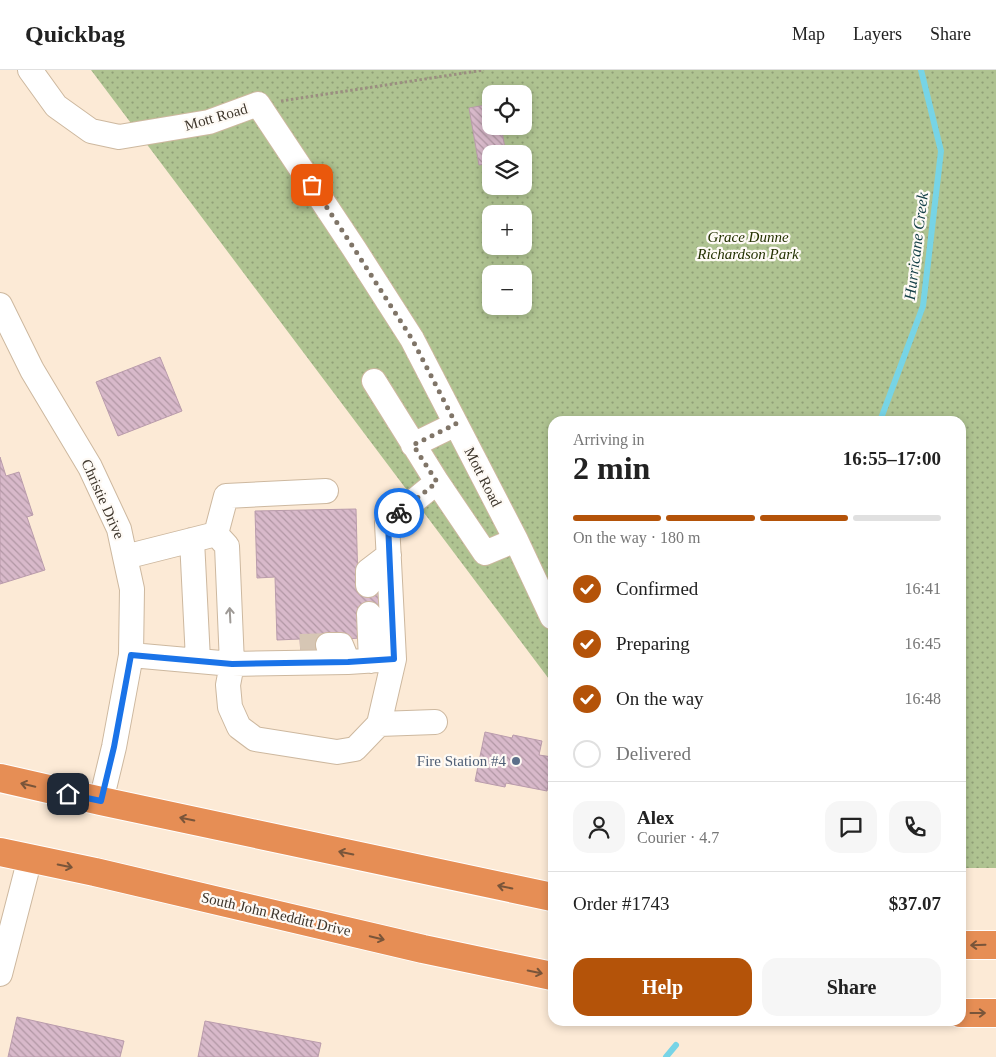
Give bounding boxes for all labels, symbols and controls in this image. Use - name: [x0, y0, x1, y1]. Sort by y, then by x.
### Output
- text: Quickbag: [25, 21, 125, 47]
- text: Map: [792, 24, 825, 44]
- text: Layers: [853, 24, 902, 44]
- text: Share: [930, 24, 971, 44]
- map controls: [482, 85, 532, 315]
- button: locate: [482, 85, 532, 135]
- street label: Mott Road: [183, 100, 250, 134]
- button: layers: [482, 145, 532, 195]
- pin: [291, 164, 333, 206]
- icon: bag: [298, 171, 326, 199]
- water label: Hurricane Creek: [901, 190, 931, 302]
- button: +: [482, 205, 532, 255]
- park label: Grace Dunne Richardson Park: [696, 229, 799, 262]
- button: −: [482, 265, 532, 315]
- text: Arriving in: [573, 431, 645, 448]
- street label: Mott Road: [461, 445, 505, 510]
- text: 16:55–17:00: [843, 448, 941, 469]
- text: 2 min: [573, 450, 650, 486]
- street label: Christie Drive: [78, 457, 128, 542]
- courier: [374, 488, 424, 538]
- icon: bike: [385, 499, 413, 527]
- text: On the way · 180 m: [573, 529, 701, 546]
- icon: check: [573, 575, 601, 603]
- text: Confirmed: [616, 578, 698, 599]
- text: 16:41: [905, 580, 941, 597]
- one-way arrow: [225, 608, 234, 624]
- icon: check: [573, 630, 601, 658]
- text: Preparing: [616, 633, 690, 654]
- text: 16:45: [905, 635, 941, 652]
- icon: check: [573, 685, 601, 713]
- text: On the way: [616, 688, 704, 709]
- text: 16:48: [905, 690, 941, 707]
- text: Delivered: [616, 743, 691, 764]
- place label: Fire Station #4: [417, 753, 506, 769]
- marker: Fire Station #4: [510, 755, 522, 767]
- pin: [47, 773, 89, 815]
- one-way arrow: [21, 780, 37, 789]
- icon: home: [54, 780, 82, 808]
- button: person: [573, 801, 625, 853]
- button: chat: [825, 801, 877, 853]
- button: phone: [889, 801, 941, 853]
- text: Alex: [637, 807, 674, 828]
- one-way arrow: [179, 814, 195, 823]
- text: Courier · 4.7: [637, 829, 719, 846]
- one-way arrow: [338, 848, 354, 857]
- one-way arrow: [56, 862, 72, 871]
- one-way arrow: [497, 882, 513, 891]
- street label: South John Redditt Drive: [200, 889, 353, 939]
- text: Order #1743: [573, 893, 670, 914]
- text: $37.07: [889, 893, 941, 914]
- one-way arrow: [368, 934, 384, 943]
- one-way arrow: [970, 941, 986, 950]
- button: Help: [573, 958, 752, 1016]
- button: Share: [762, 958, 941, 1016]
- one-way arrow: [527, 968, 543, 977]
- one-way arrow: [970, 1008, 986, 1018]

